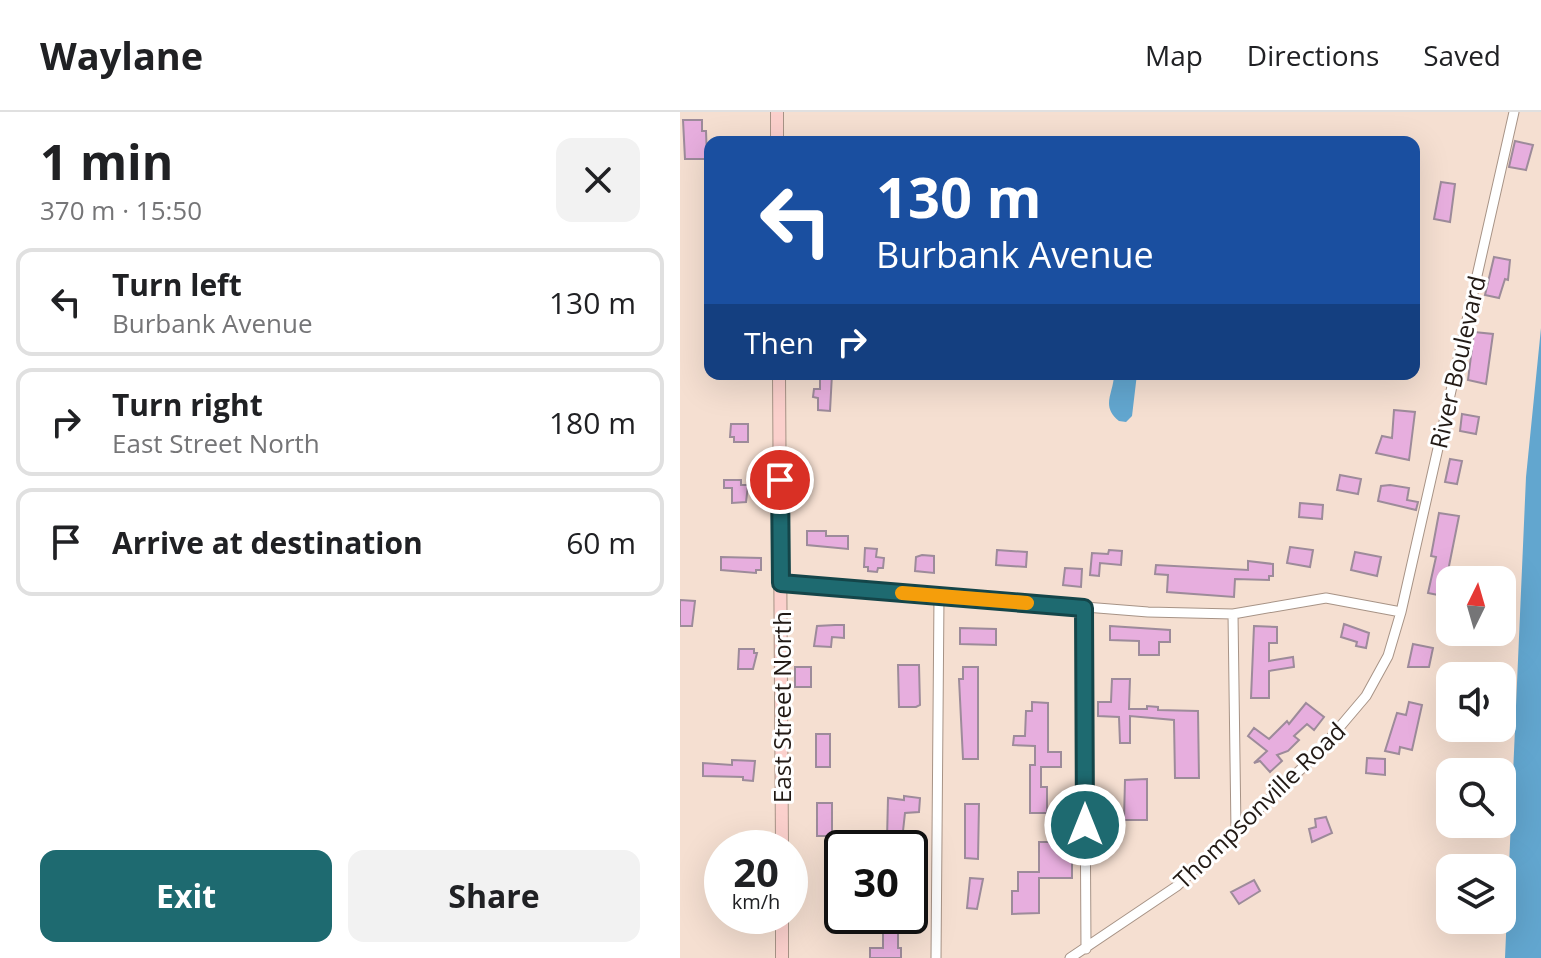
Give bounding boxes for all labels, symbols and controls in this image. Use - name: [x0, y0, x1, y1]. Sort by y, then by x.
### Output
- text: Waylane: [40, 29, 203, 81]
- text: Map: [1145, 36, 1203, 74]
- text: Directions: [1247, 36, 1379, 74]
- text: Saved: [1423, 36, 1501, 74]
- text: 1 min: [40, 129, 173, 194]
- button: close: [556, 138, 640, 222]
- text: 130 m: [876, 158, 1042, 234]
- icon: left: [744, 168, 848, 272]
- text: 370 m · 15:50: [40, 192, 202, 228]
- text: Burbank Avenue: [876, 230, 1154, 279]
- text: Turn left: [112, 264, 242, 305]
- street label: River Boulevard: [1421, 272, 1493, 452]
- icon: left: [44, 280, 88, 324]
- text: 130 m: [549, 282, 636, 323]
- text: Burbank Avenue: [112, 305, 313, 341]
- icon: right: [830, 320, 874, 364]
- text: Then: [744, 322, 814, 363]
- text: Turn right: [112, 384, 263, 425]
- icon: right: [44, 400, 88, 444]
- text: 180 m: [549, 402, 636, 443]
- text: East Street North: [112, 425, 320, 461]
- pin: [746, 446, 814, 514]
- icon: arrive: [758, 458, 802, 502]
- icon: arrive: [44, 520, 88, 564]
- text: Arrive at destination: [112, 522, 423, 563]
- text: 60 m: [566, 522, 636, 563]
- north arrow: [1436, 566, 1516, 646]
- map controls: [1436, 566, 1516, 934]
- street label: East Street North: [765, 611, 798, 803]
- button: sound: [1436, 662, 1516, 742]
- street label: Thompsonville Road: [1166, 714, 1352, 896]
- button: search: [1436, 758, 1516, 838]
- position arrow: [1043, 783, 1127, 867]
- speed limit sign: 30: [824, 830, 928, 934]
- text: 20: [733, 844, 779, 899]
- button: Exit: [40, 850, 332, 942]
- button: Share: [348, 850, 640, 942]
- button: layers: [1436, 854, 1516, 934]
- text: km/h: [732, 888, 780, 915]

